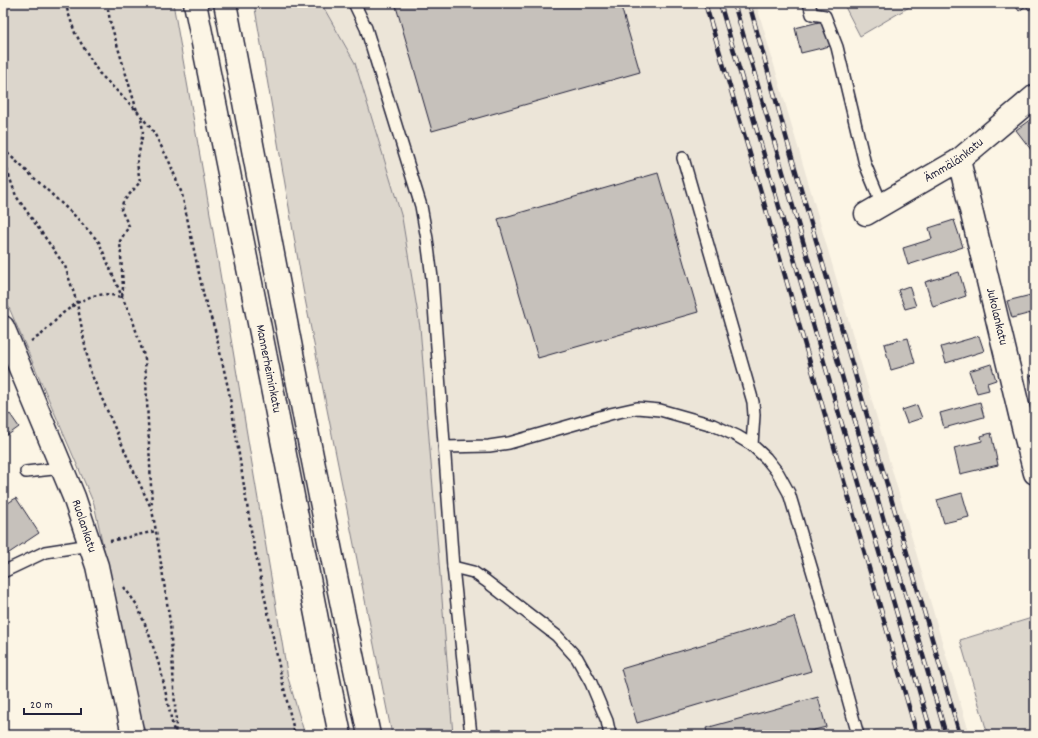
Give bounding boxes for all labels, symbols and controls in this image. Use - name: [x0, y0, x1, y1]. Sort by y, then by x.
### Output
- street label: Ämmälänkatu: [921, 134, 988, 188]
- street label: Jukolankatu: [980, 286, 1013, 347]
- street label: Mannerheiminkatu: [250, 323, 286, 415]
- street label: Ruolankatu: [66, 497, 101, 555]
- scale bar: [24, 690, 81, 716]
- text: 20 m: [30, 697, 53, 714]

